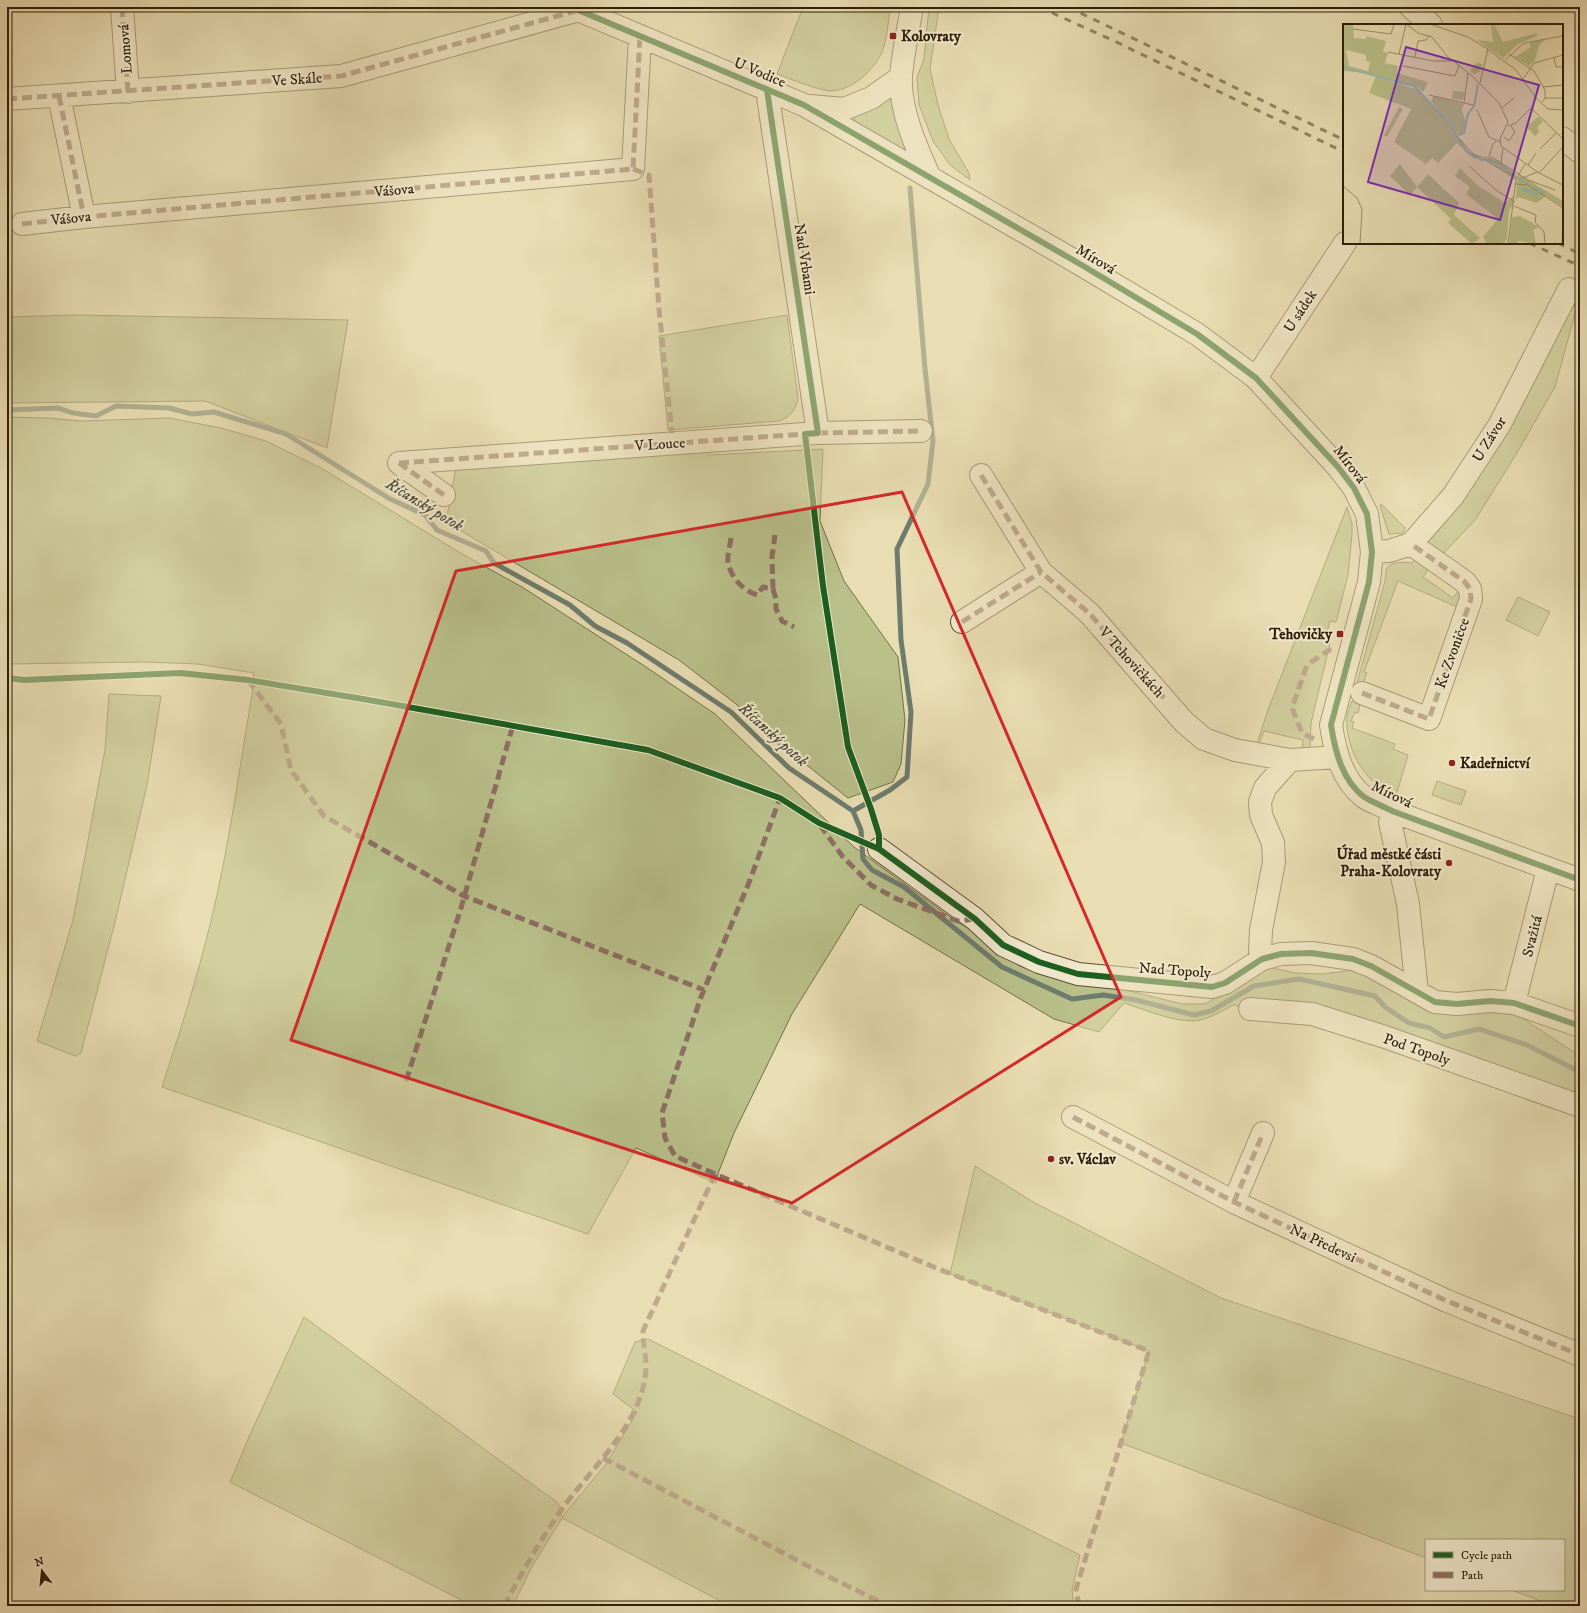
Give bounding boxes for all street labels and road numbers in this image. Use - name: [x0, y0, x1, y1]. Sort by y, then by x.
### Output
- street label: Lomová: [114, 23, 137, 74]
- street label: U Vodice: [731, 53, 789, 92]
- street label: Ve Skále: [270, 68, 323, 91]
- street label: Vášova: [372, 179, 416, 202]
- street label: Vášova: [49, 207, 93, 230]
- street label: Nad Vrbami: [790, 222, 820, 296]
- street label: Mírová: [1072, 240, 1120, 279]
- street label: U sádek: [1280, 286, 1322, 336]
- street label: U Závor: [1468, 413, 1511, 466]
- street label: V Louce: [633, 433, 686, 456]
- street label: Mírová: [1329, 441, 1371, 488]
- street label: Ke Zvoničce: [1431, 615, 1474, 691]
- street label: V Tehovičkách: [1094, 622, 1169, 702]
- street label: Mírová: [1368, 776, 1416, 813]
- street label: Svažitá: [1518, 913, 1547, 959]
- street label: Nad Topoly: [1138, 959, 1213, 983]
- street label: Pod Topoly: [1381, 1029, 1454, 1070]
- street label: Na Předevsi: [1286, 1220, 1359, 1267]

